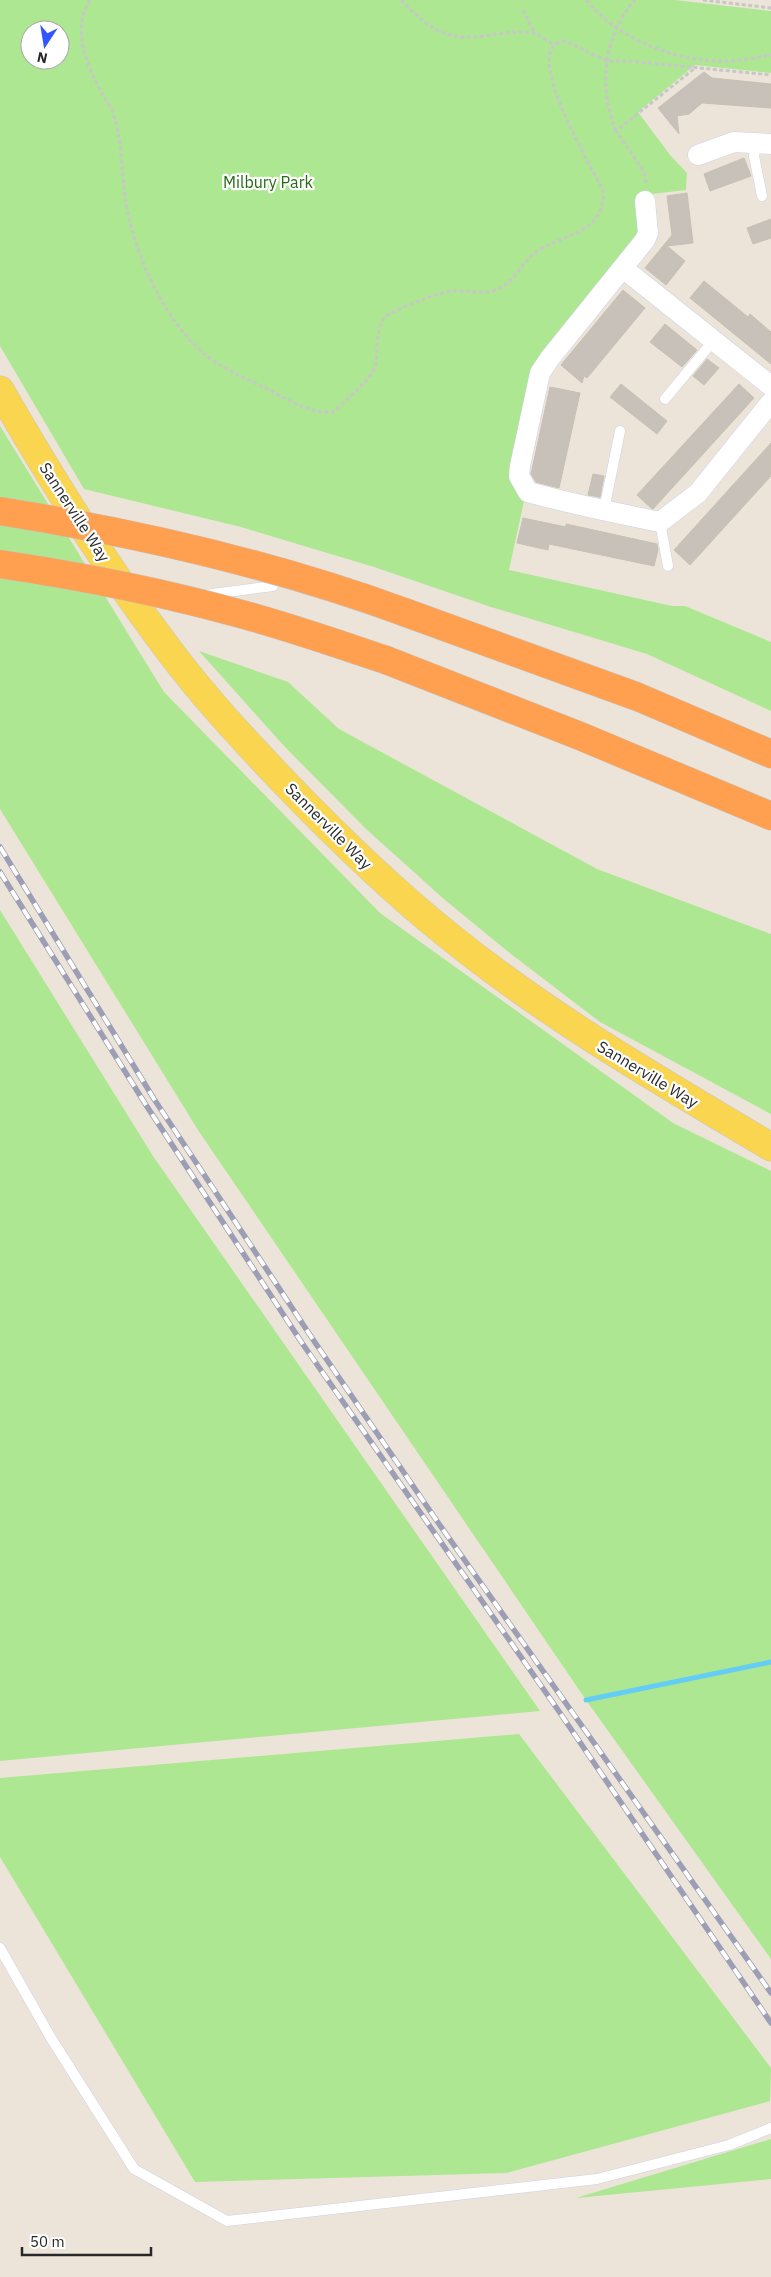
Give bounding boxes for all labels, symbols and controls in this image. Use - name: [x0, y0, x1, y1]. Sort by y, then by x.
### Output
- north arrow: [20, 20, 70, 70]
- text: N: [35, 48, 49, 68]
- park label: Milbury Park: [223, 172, 314, 192]
- street label: Sannerville Way: [35, 459, 115, 565]
- street label: Sannerville Way: [281, 778, 377, 874]
- street label: Sannerville Way: [594, 1036, 702, 1112]
- scale bar: [22, 2224, 151, 2256]
- text: 50 m: [30, 2232, 65, 2251]

